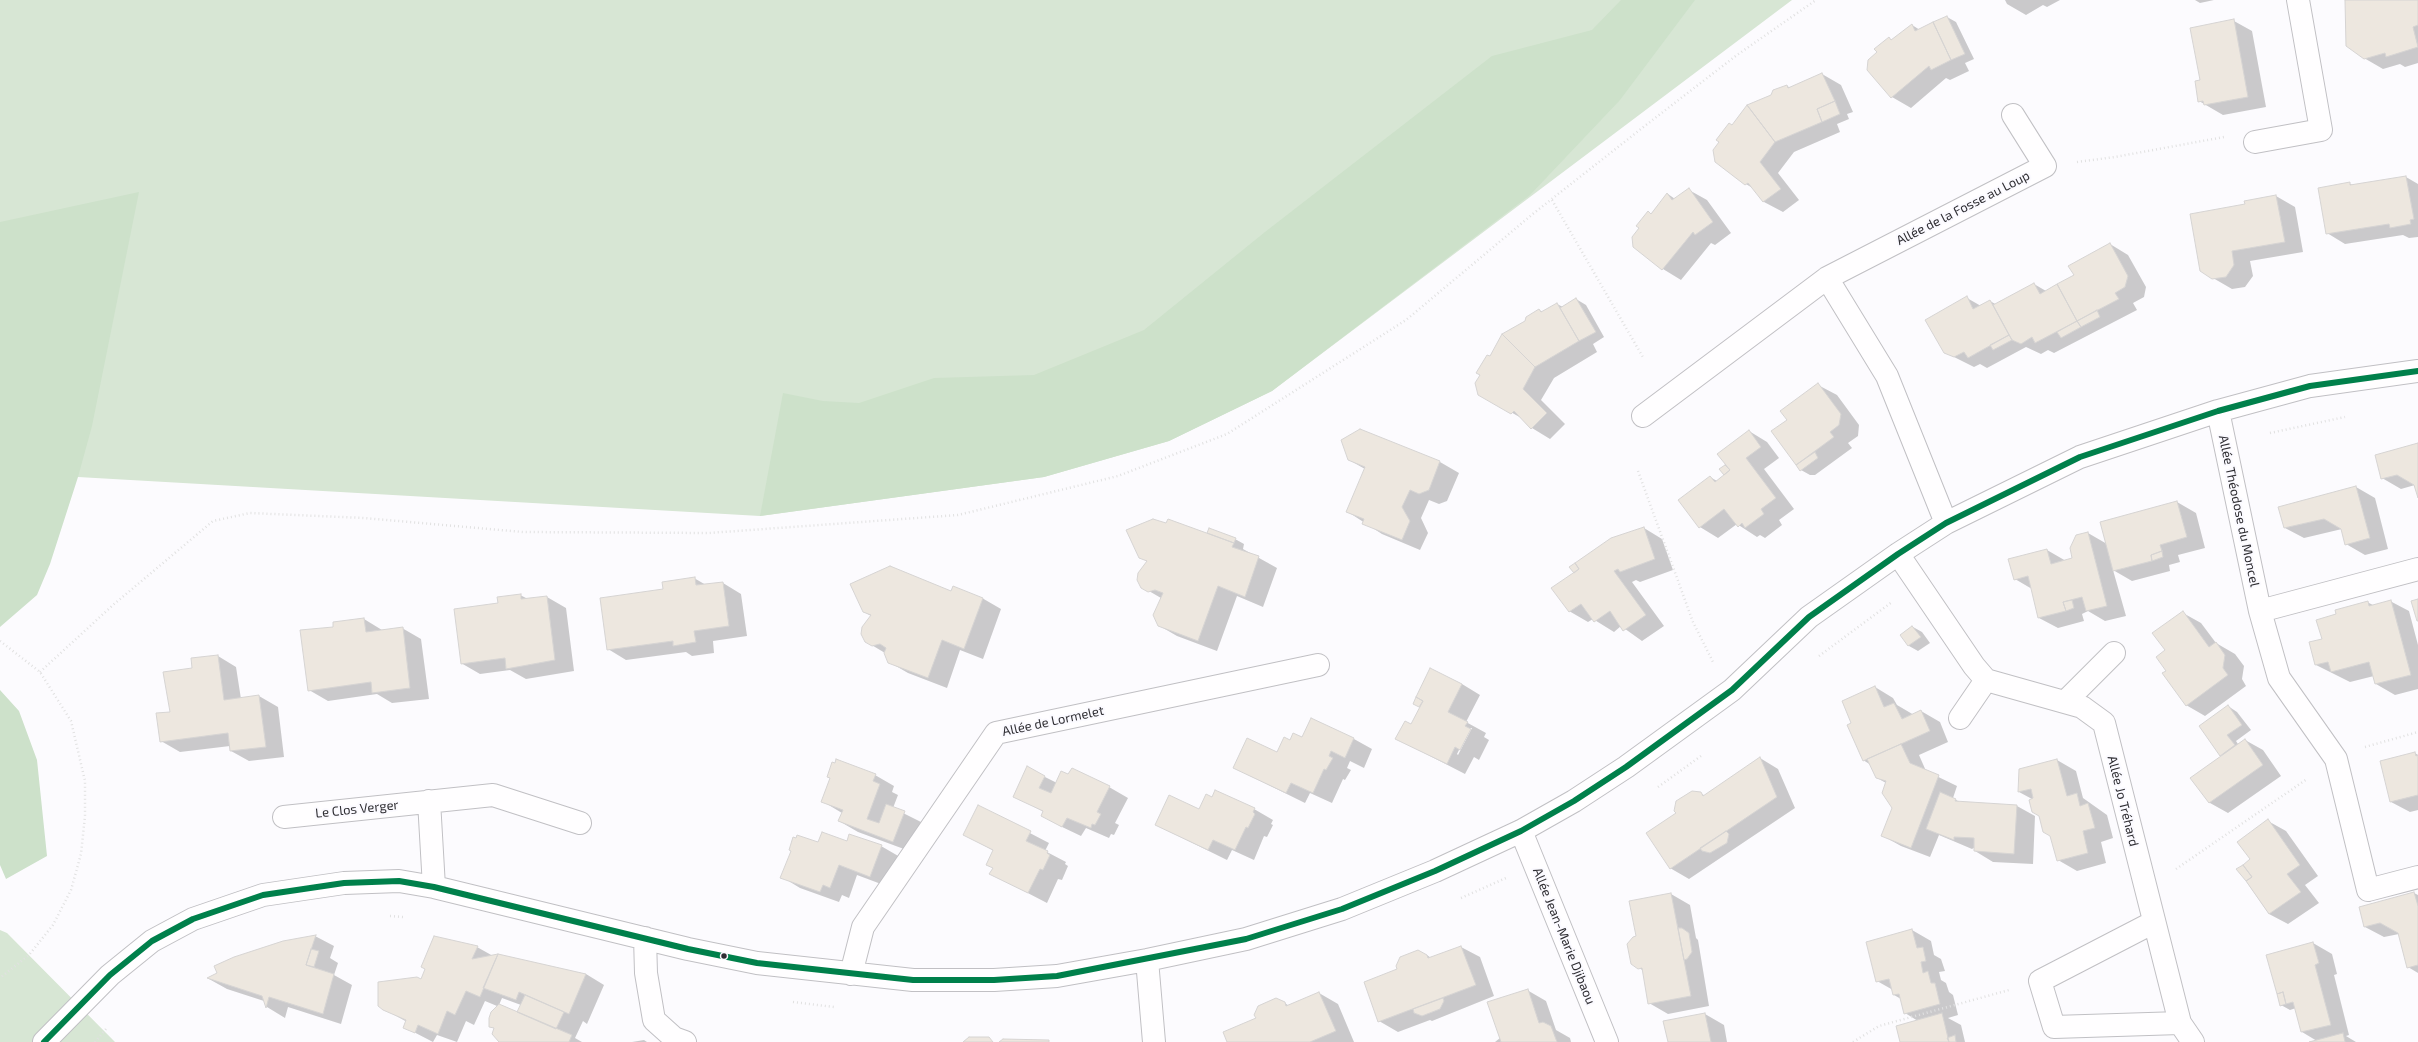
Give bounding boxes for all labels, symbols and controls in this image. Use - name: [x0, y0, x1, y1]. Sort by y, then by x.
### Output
- street label: Allée de la Fosse au Loup: [1894, 168, 2032, 248]
- street label: Allée Théodose du Moncel: [2215, 434, 2263, 588]
- street label: Allée de Lormelet: [1001, 703, 1105, 739]
- street label: Allée Jo Tréhard: [2104, 754, 2142, 848]
- street label: Le Clos Verger: [315, 797, 399, 821]
- street label: Allée Jean-Marie Djibaou: [1529, 865, 1599, 1007]
- unlabelled marker: [719, 951, 729, 961]

